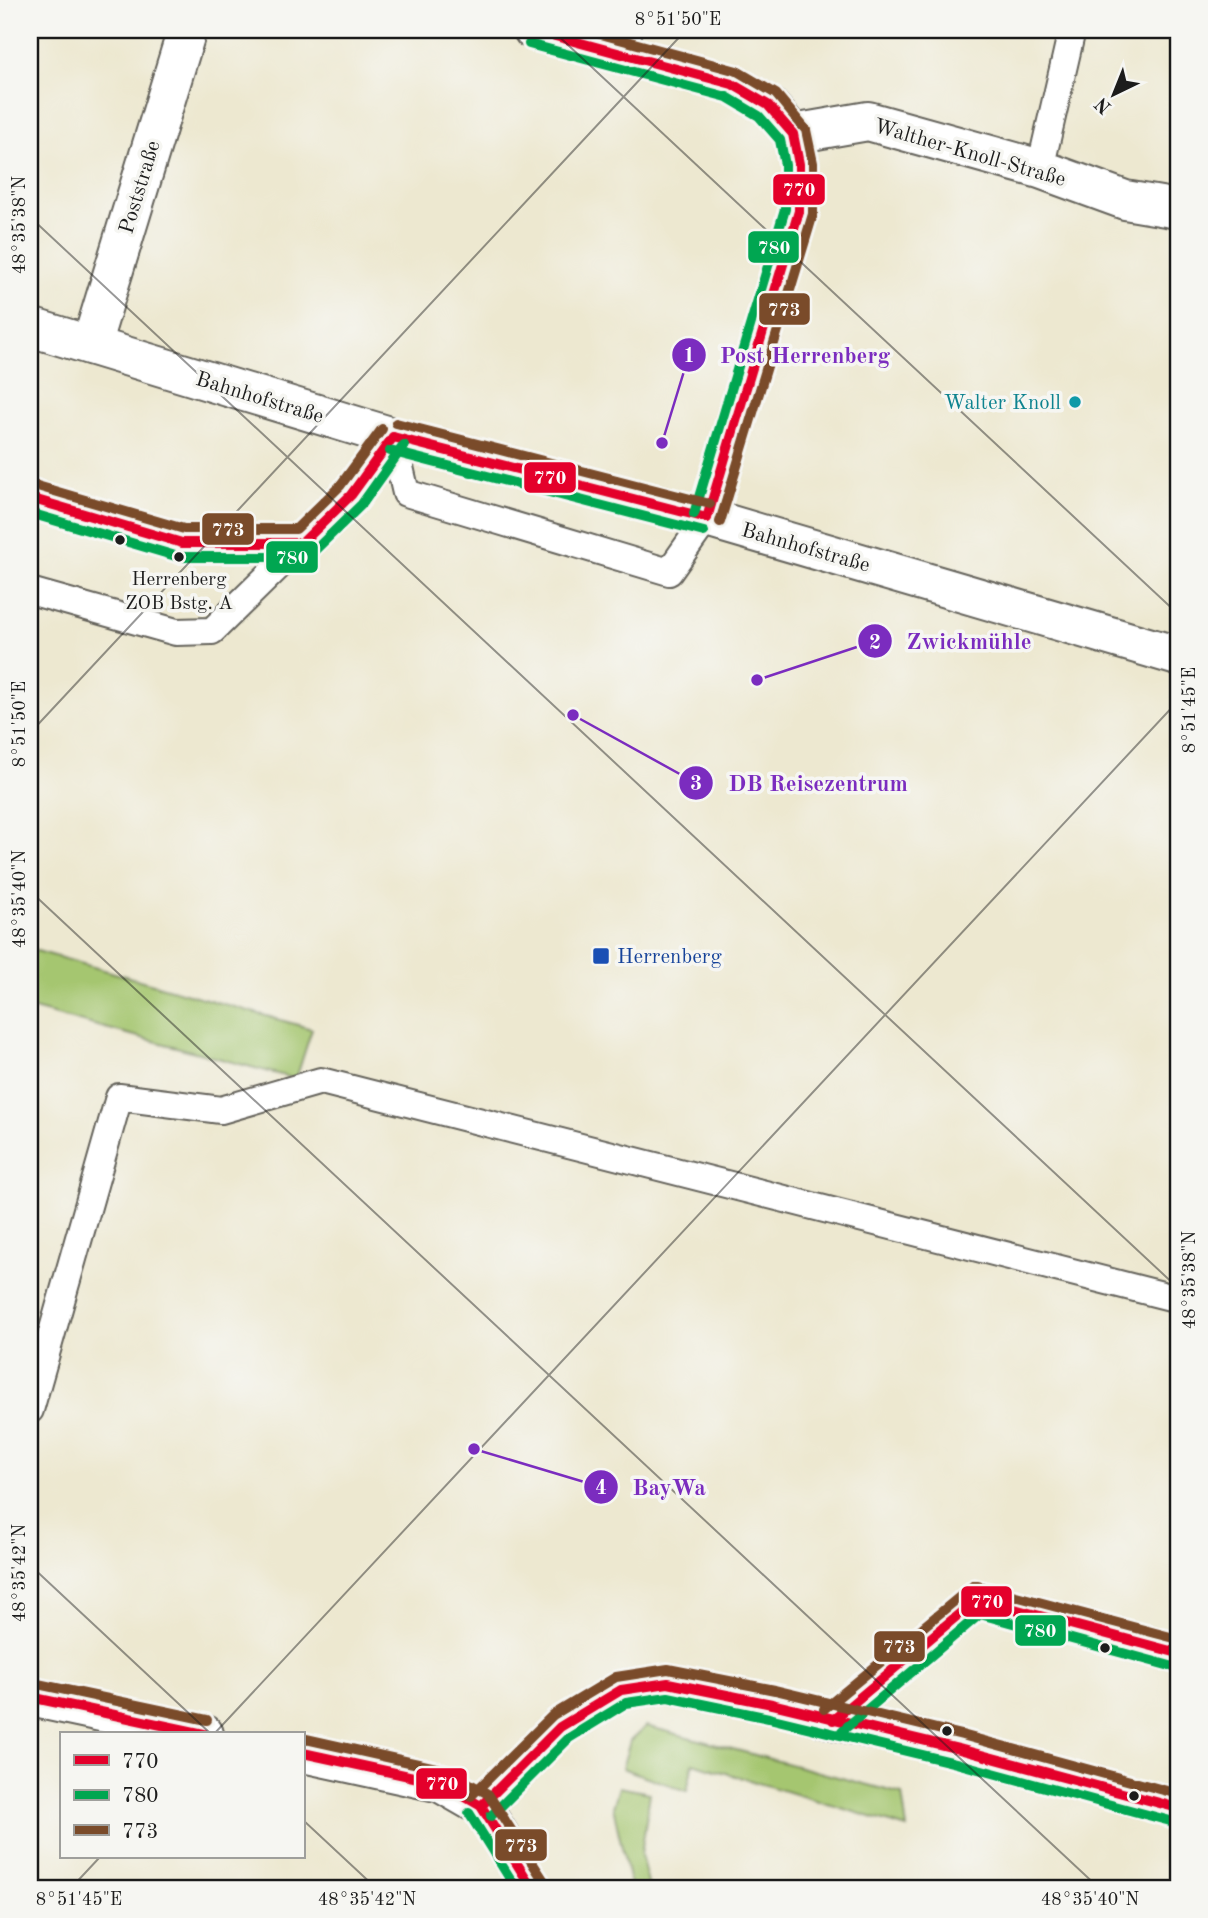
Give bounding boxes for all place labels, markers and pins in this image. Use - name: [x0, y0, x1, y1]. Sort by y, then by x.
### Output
- callout: Post Herrenberg: [671, 333, 904, 377]
- place label: Walter Knoll: [944, 393, 1061, 414]
- marker: Walter Knoll: [1067, 394, 1083, 410]
- unlabelled marker: [113, 533, 127, 547]
- marker: Herrenberg ZOB Bstg. A: [172, 550, 186, 564]
- place label: Herrenberg ZOB Bstg. A: [125, 571, 233, 614]
- callout: Zwickmühle: [857, 619, 1045, 663]
- callout: DB Reisezentrum: [679, 761, 921, 805]
- marker: Herrenberg: [591, 946, 611, 966]
- place label: Herrenberg: [617, 947, 722, 968]
- callout: BayWa: [583, 1465, 720, 1509]
- unlabelled marker: [1098, 1641, 1112, 1655]
- unlabelled marker: [940, 1724, 954, 1738]
- unlabelled marker: [1127, 1789, 1141, 1803]

